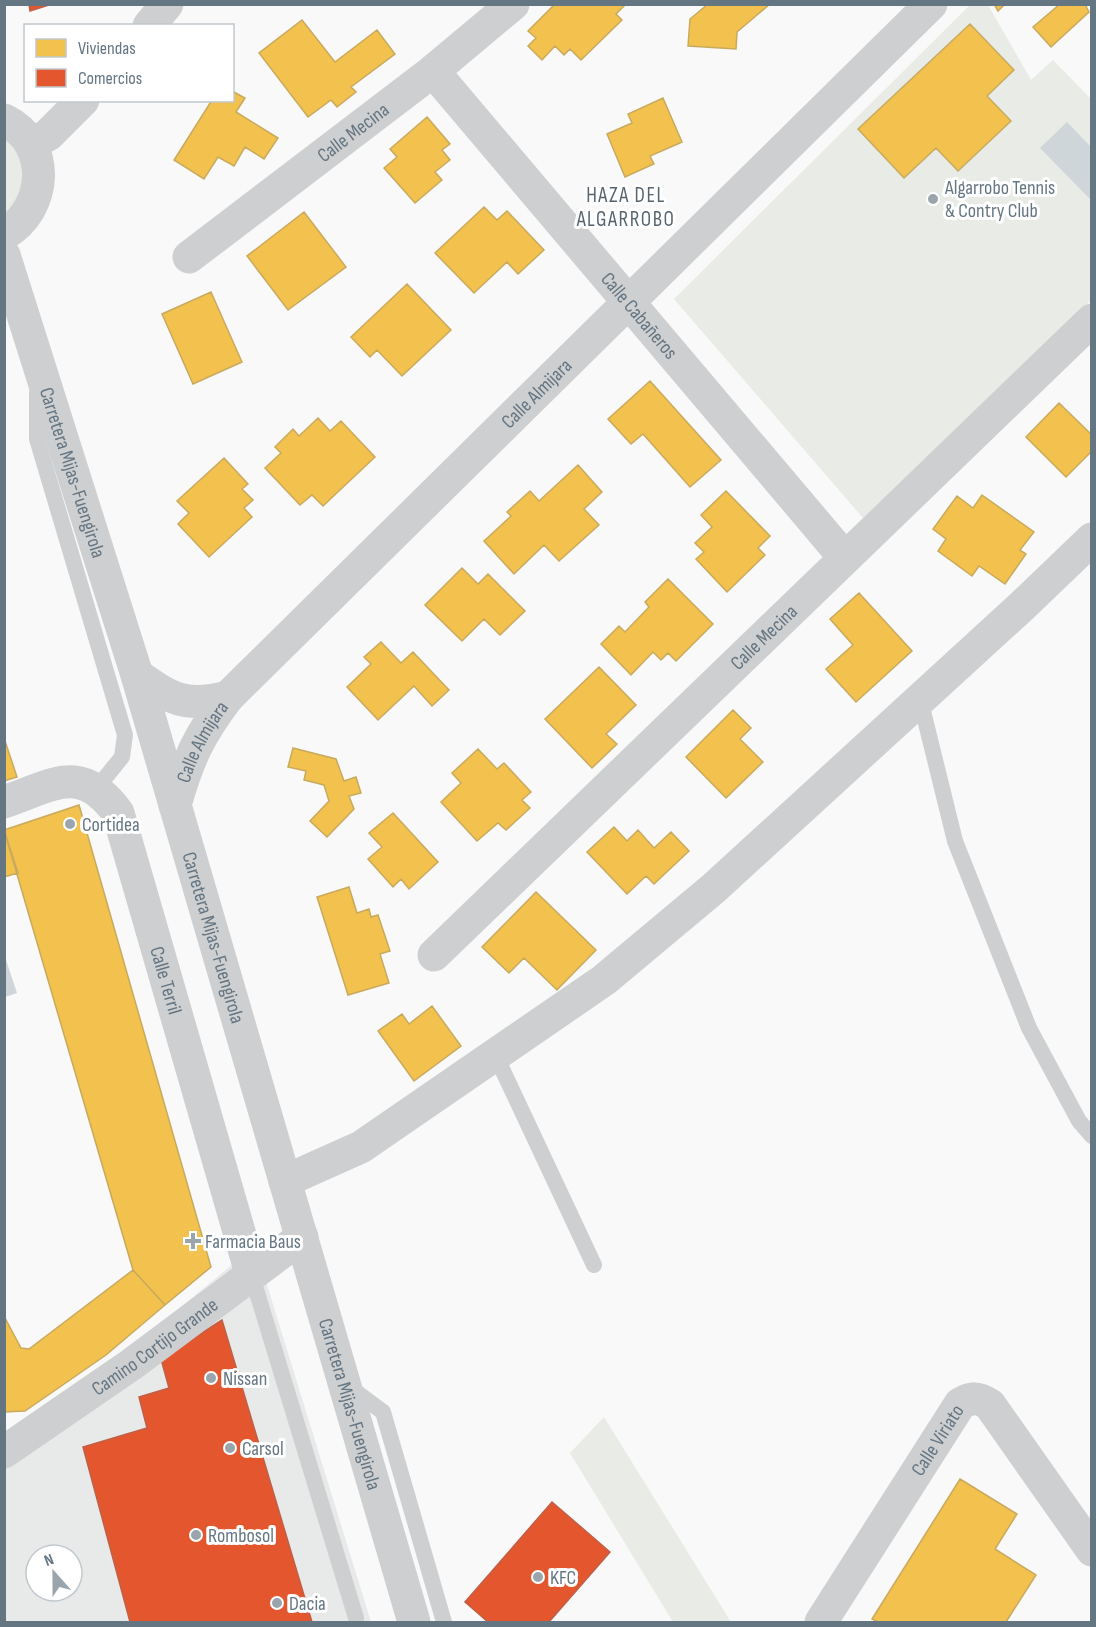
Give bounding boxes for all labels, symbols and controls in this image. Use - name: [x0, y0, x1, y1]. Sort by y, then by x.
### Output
- legend: [24, 24, 234, 102]
- text: Viviendas: [78, 38, 136, 59]
- text: Comercios: [78, 68, 142, 89]
- street label: Calle Mecina: [313, 98, 394, 168]
- place label: Algarrobo Tennis & Contry Club: [944, 176, 1055, 223]
- district label: HAZA DEL ALGARROBO: [576, 183, 675, 232]
- marker: Algarrobo Tennis & Contry Club: [926, 192, 940, 206]
- street label: Calle Cabañeros: [595, 268, 682, 364]
- street label: Calle Almijara: [497, 354, 577, 434]
- street label: Carretera Mijas-Fuengirola: [34, 384, 110, 561]
- street label: Calle Mecina: [726, 600, 803, 675]
- street label: Calle Almijara: [172, 697, 234, 786]
- place label: Cortidea: [82, 813, 140, 837]
- marker: Cortidea: [63, 817, 77, 831]
- street label: Carretera Mijas-Fuengirola: [176, 849, 249, 1026]
- street label: Calle Terril: [144, 944, 187, 1017]
- place label: Farmacia Baus: [205, 1230, 301, 1254]
- marker: Farmacia Baus: [186, 1234, 200, 1248]
- street label: Camino Cortijo Grande: [87, 1293, 223, 1401]
- street label: Carretera Mijas-Fuengirola: [313, 1316, 386, 1493]
- place label: Nissan: [223, 1367, 267, 1391]
- marker: Nissan: [204, 1371, 218, 1385]
- street label: Calle Viriato: [906, 1400, 970, 1481]
- place label: Carsol: [242, 1437, 284, 1461]
- marker: Carsol: [223, 1441, 237, 1455]
- place label: Rombosol: [208, 1524, 274, 1548]
- marker: Rombosol: [189, 1528, 203, 1542]
- north arrow: [24, 1543, 84, 1603]
- text: N: [42, 1550, 57, 1571]
- place label: KFC: [550, 1566, 576, 1590]
- marker: KFC: [531, 1570, 545, 1584]
- place label: Dacia: [289, 1592, 326, 1616]
- marker: Dacia: [270, 1596, 284, 1610]

